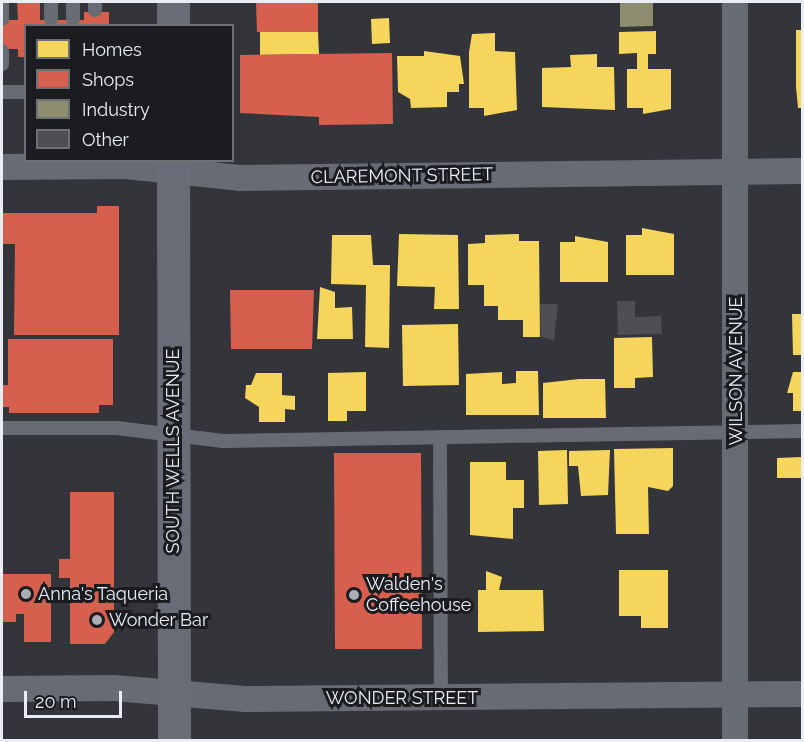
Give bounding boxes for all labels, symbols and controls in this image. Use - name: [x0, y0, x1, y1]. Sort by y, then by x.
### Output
- legend: [24, 24, 234, 162]
- text: Homes: [82, 39, 142, 60]
- text: Shops: [82, 69, 134, 90]
- text: Industry: [82, 99, 150, 120]
- text: Other: [82, 129, 129, 150]
- street label: CLAREMONT STREET: [310, 164, 494, 188]
- street label: WILSON AVENUE: [725, 296, 747, 446]
- street label: SOUTH WELLS AVENUE: [162, 348, 184, 554]
- place label: Walden's Coffeehouse: [366, 574, 471, 616]
- place label: Anna's Taqueria: [38, 583, 169, 605]
- marker: Anna's Taqueria: [19, 587, 33, 601]
- marker: Walden's Coffeehouse: [347, 588, 361, 602]
- place label: Wonder Bar: [109, 609, 209, 631]
- marker: Wonder Bar: [90, 613, 104, 627]
- scale bar: [27, 679, 124, 717]
- street label: WONDER STREET: [326, 687, 478, 709]
- text: 20 m: [35, 691, 77, 712]

